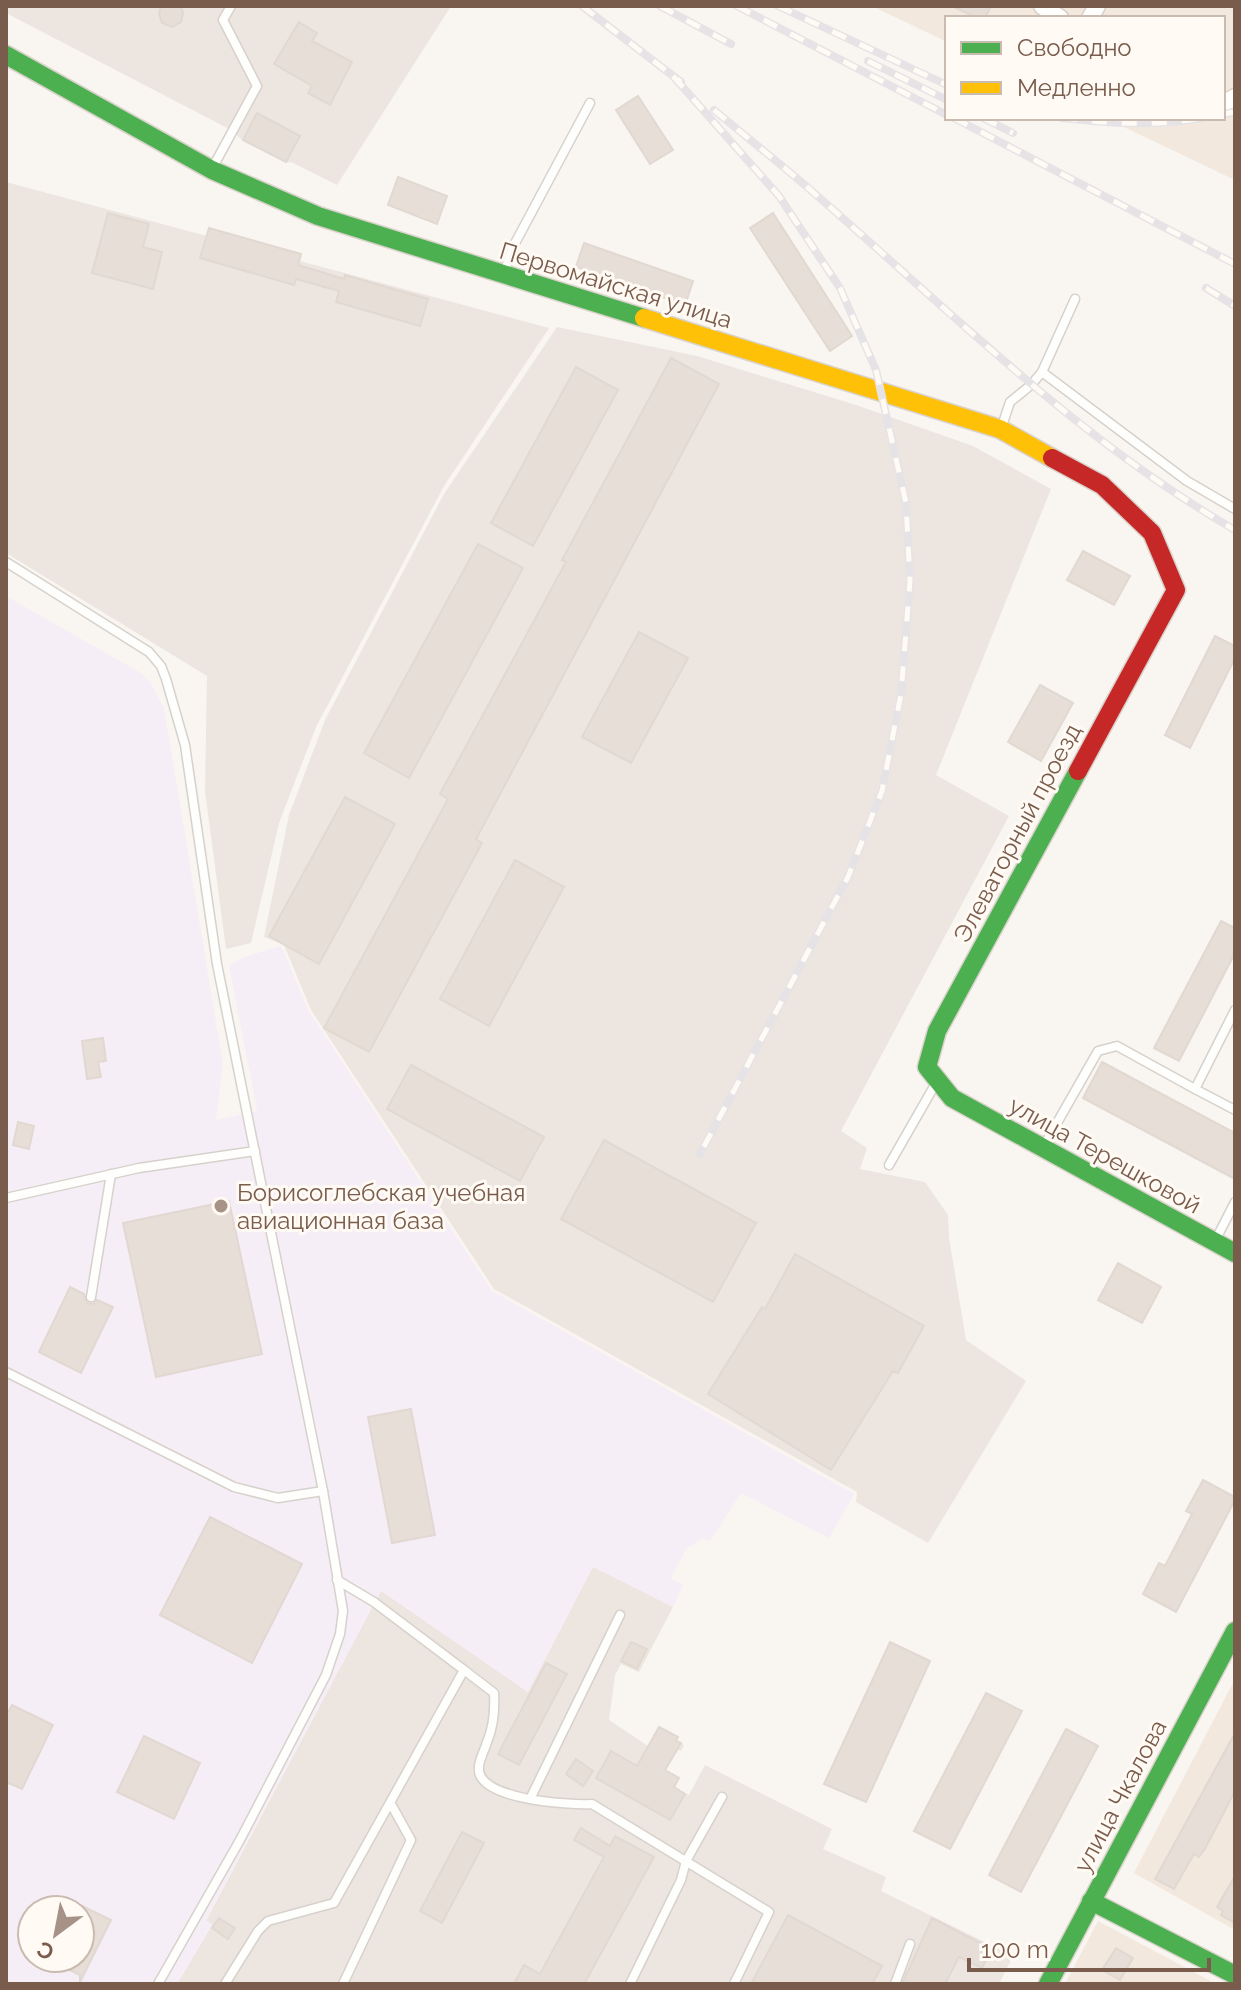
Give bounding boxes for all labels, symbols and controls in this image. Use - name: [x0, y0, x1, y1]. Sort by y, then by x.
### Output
- legend: [945, 16, 1225, 120]
- text: Свободно: [1017, 33, 1132, 62]
- text: Медленно: [1017, 73, 1136, 102]
- street label: Первомайская улица: [496, 236, 736, 334]
- street label: Элеваторный проезд: [947, 719, 1087, 947]
- street label: улица Терешковой: [1004, 1090, 1206, 1220]
- place label: Борисоглебская учебная авиационная база: [237, 1178, 526, 1235]
- marker: Борисоглебская учебная авиационная база: [212, 1197, 230, 1215]
- street label: улица Чкалова: [1068, 1715, 1172, 1877]
- north arrow: [16, 1894, 96, 1974]
- scale bar: [969, 1922, 1209, 1972]
- text: 100 m: [981, 1935, 1049, 1964]
- text: С: [32, 1936, 59, 1966]

